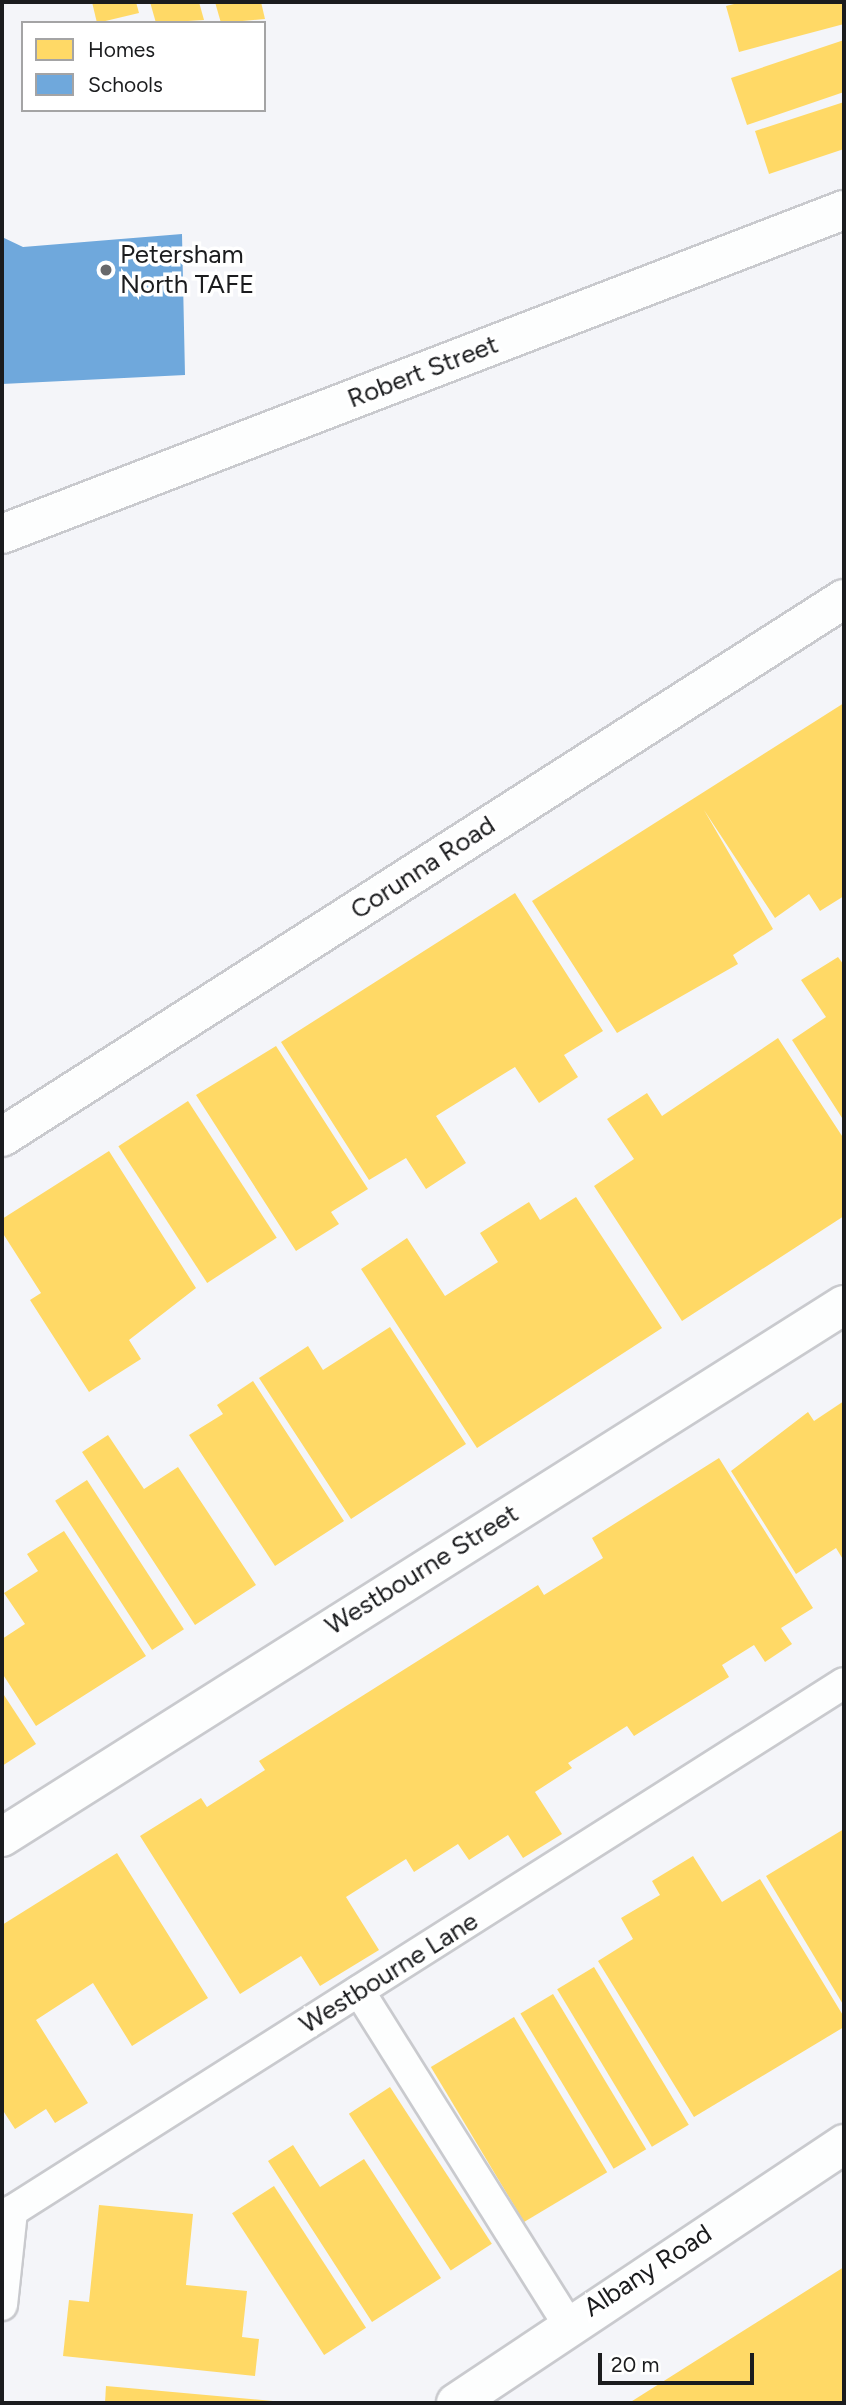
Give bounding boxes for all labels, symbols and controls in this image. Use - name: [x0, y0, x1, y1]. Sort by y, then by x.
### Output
- legend: [21, 21, 266, 112]
- text: Homes: [88, 37, 155, 62]
- text: Schools: [88, 72, 163, 97]
- place label: Petersham North TAFE: [120, 239, 254, 300]
- marker: Petersham North TAFE: [98, 262, 114, 278]
- street label: Robert Street: [343, 329, 503, 415]
- street label: Corunna Road: [345, 810, 501, 926]
- street label: Westbourne Street: [320, 1498, 524, 1642]
- street label: Westbourne Lane: [294, 1906, 484, 2040]
- street label: Albany Road: [578, 2218, 718, 2324]
- scale bar: [601, 2338, 757, 2382]
- text: 20 m: [611, 2352, 659, 2377]

